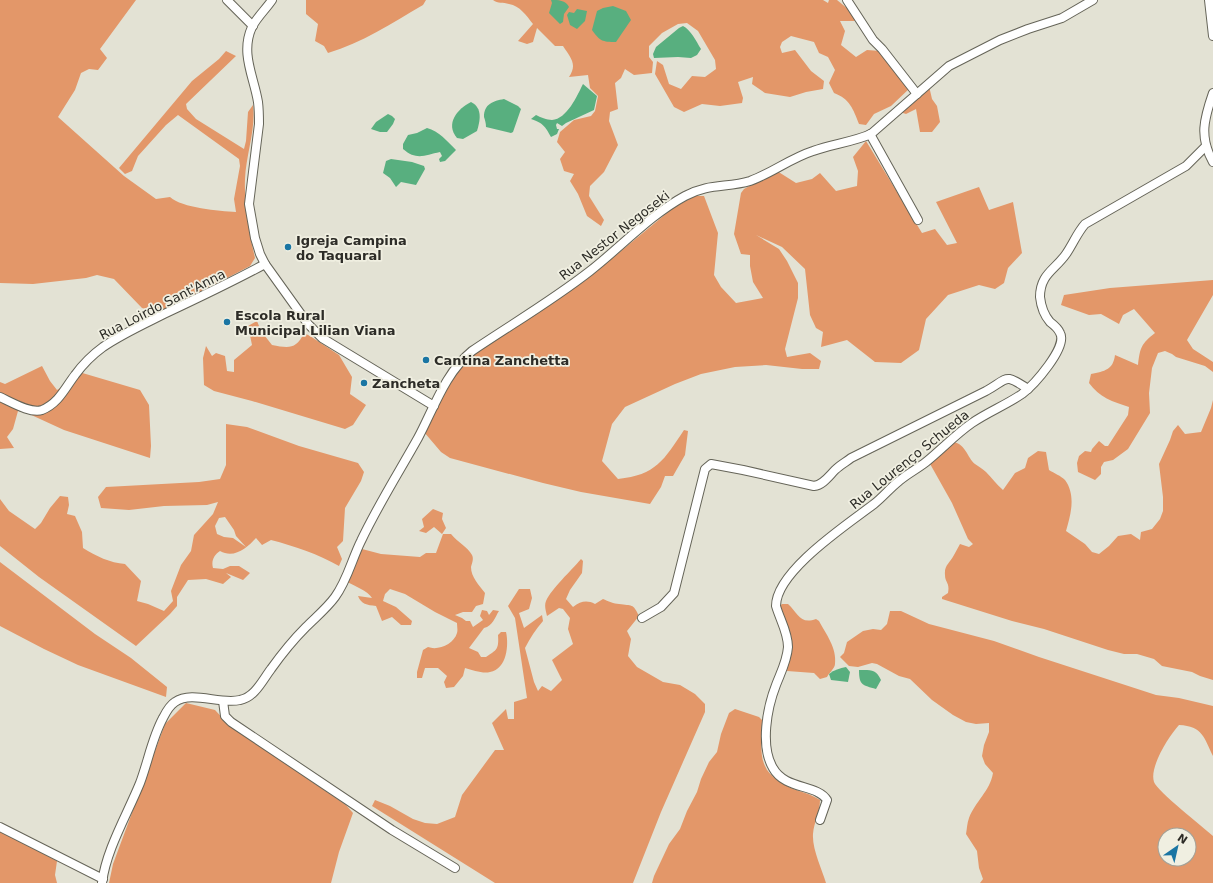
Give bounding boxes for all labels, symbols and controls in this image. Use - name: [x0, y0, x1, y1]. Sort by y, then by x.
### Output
- street label: Rua Nestor Negoseki: [556, 188, 672, 283]
- place label: Igreja Campina do Taquaral: [296, 233, 407, 263]
- marker: Igreja Campina do Taquaral: [283, 242, 293, 252]
- street label: Rua Loirdo Sant'Anna: [97, 266, 228, 343]
- place label: Escola Rural Municipal Lilian Viana: [235, 308, 395, 338]
- marker: Escola Rural Municipal Lilian Viana: [222, 317, 232, 327]
- place label: Cantina Zanchetta: [434, 353, 569, 368]
- marker: Cantina Zanchetta: [421, 355, 431, 365]
- place label: Zancheta: [372, 376, 440, 391]
- marker: Zancheta: [359, 378, 369, 388]
- street label: Rua Lourenço Schueda: [847, 407, 972, 512]
- north arrow: [1157, 827, 1197, 867]
- text: N: [1175, 831, 1190, 847]

